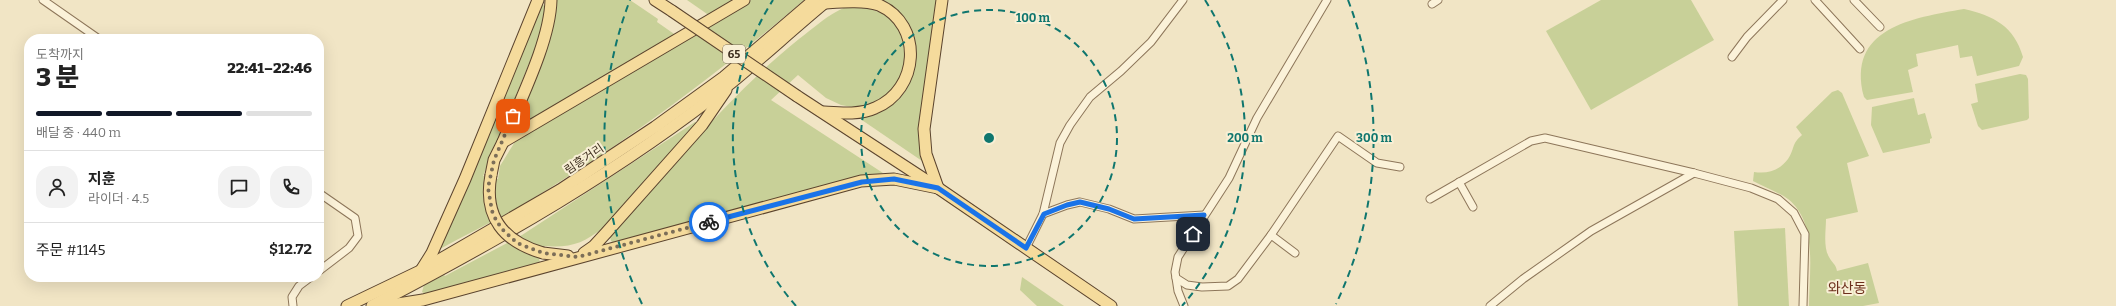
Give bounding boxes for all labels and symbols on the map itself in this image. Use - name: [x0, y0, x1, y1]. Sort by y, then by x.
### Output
- text: 100 m: [1016, 11, 1051, 25]
- road number: 65: [723, 45, 745, 63]
- pin: [496, 99, 530, 133]
- centre of rings: [982, 131, 996, 145]
- text: 200 m: [1227, 131, 1263, 145]
- text: 300 m: [1356, 131, 1392, 145]
- street label: 림흥거리: [562, 141, 606, 177]
- courier: [689, 202, 729, 242]
- pin: [1176, 217, 1210, 251]
- district label: 와산동: [1828, 280, 1866, 297]

